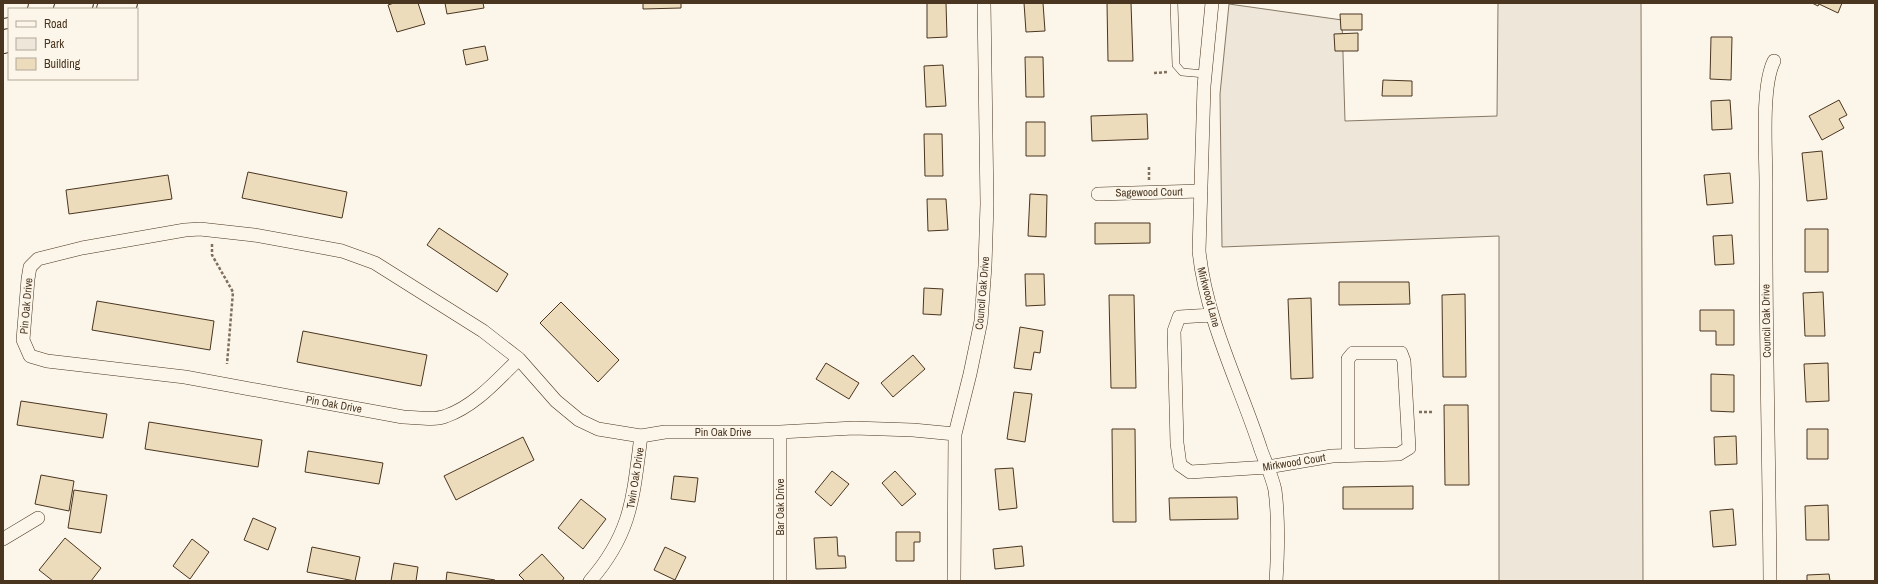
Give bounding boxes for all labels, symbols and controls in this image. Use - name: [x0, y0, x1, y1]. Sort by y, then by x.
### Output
- legend: [8, 8, 138, 80]
- text: Road: [44, 16, 68, 32]
- text: Park: [44, 36, 64, 52]
- text: Building: [44, 56, 81, 72]
- street label: Sagewood Court: [1115, 184, 1183, 200]
- street label: Council Oak Drive: [972, 256, 992, 330]
- street label: Mirkwood Lane: [1194, 265, 1224, 329]
- street label: Pin Oak Drive: [17, 277, 35, 335]
- street label: Council Oak Drive: [1758, 284, 1774, 358]
- street label: Pin Oak Drive: [305, 392, 363, 416]
- street label: Pin Oak Drive: [695, 425, 751, 439]
- street label: Twin Oak Drive: [623, 446, 647, 510]
- street label: Mirkwood Court: [1261, 450, 1327, 474]
- street label: Bar Oak Drive: [773, 478, 787, 536]

